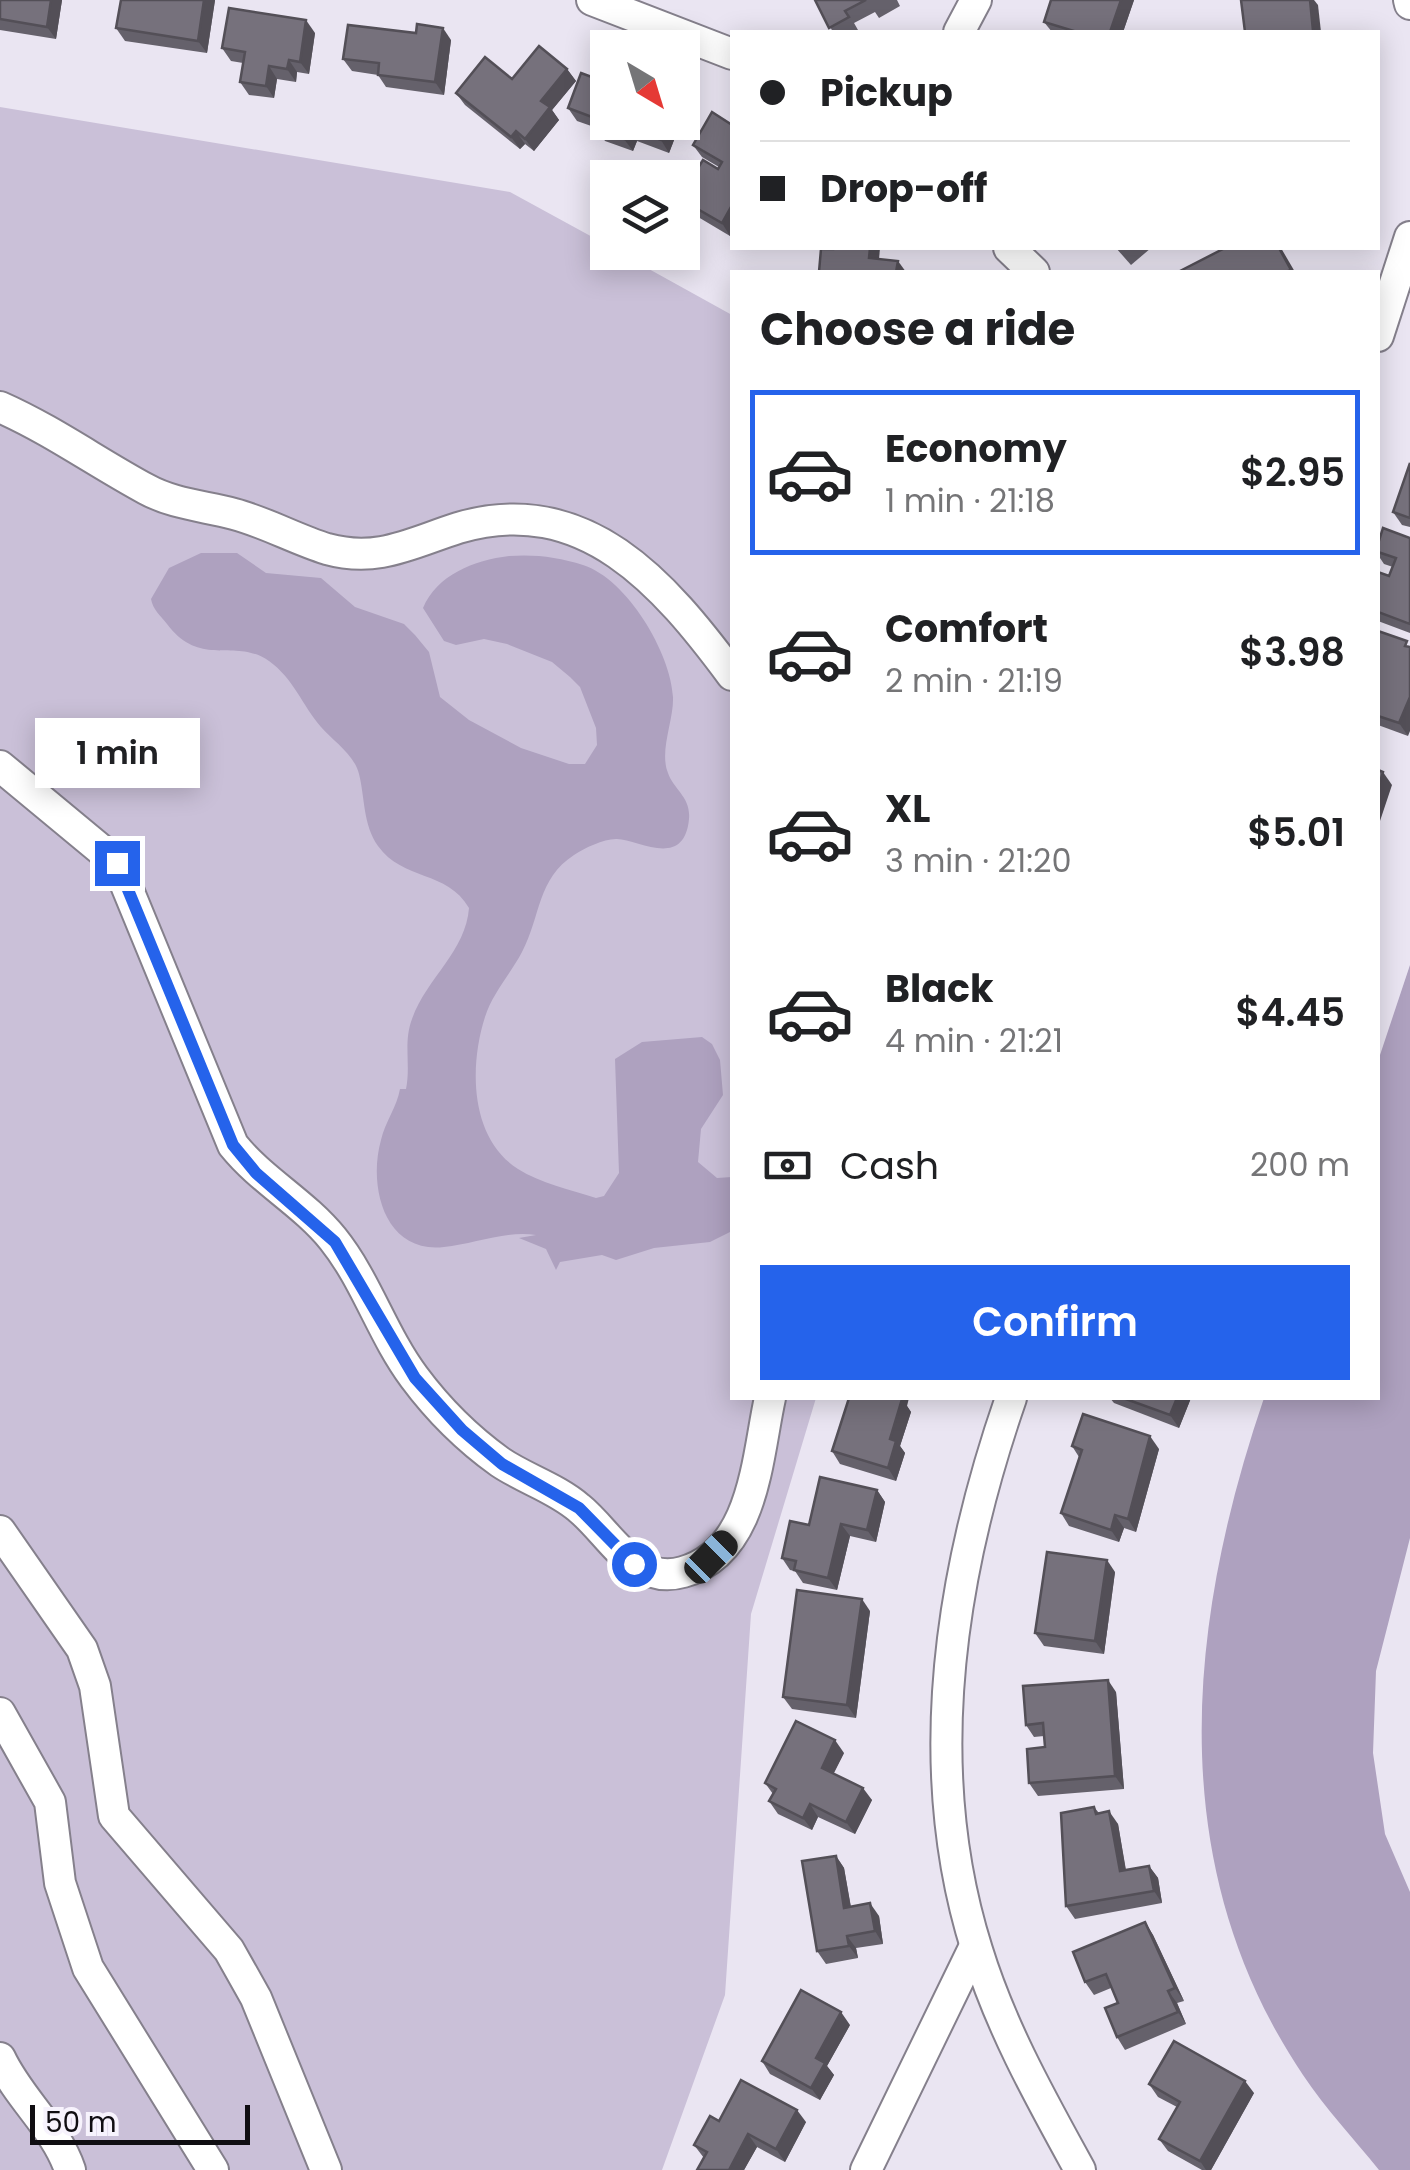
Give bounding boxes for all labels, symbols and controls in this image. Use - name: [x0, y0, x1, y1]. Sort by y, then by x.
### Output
- north arrow: [590, 30, 700, 140]
- map controls: [590, 30, 700, 270]
- text: Pickup: [820, 66, 953, 119]
- button: layers: [590, 160, 700, 270]
- text: Drop-off: [820, 162, 988, 215]
- text: Choose a ride: [760, 298, 1075, 361]
- text: Economy: [885, 422, 1067, 475]
- icon: car: [765, 428, 855, 518]
- text: $2.95: [1240, 446, 1345, 499]
- text: 1 min · 21:18: [885, 478, 1055, 523]
- text: Comfort: [885, 602, 1048, 655]
- icon: car: [765, 608, 855, 698]
- text: $3.98: [1239, 626, 1345, 679]
- text: 2 min · 21:19: [885, 658, 1063, 703]
- callout: 1 min: [34, 718, 200, 788]
- text: 1 min: [76, 730, 159, 775]
- text: XL: [885, 782, 930, 835]
- icon: car: [765, 788, 855, 878]
- text: $5.01: [1247, 806, 1345, 859]
- text: 3 min · 21:20: [885, 838, 1072, 883]
- route end: [95, 841, 140, 886]
- text: Black: [885, 962, 994, 1015]
- icon: car: [765, 968, 855, 1058]
- text: $4.45: [1236, 986, 1345, 1039]
- text: 4 min · 21:21: [885, 1018, 1063, 1063]
- icon: cash: [760, 1138, 815, 1193]
- text: Cash: [840, 1139, 939, 1192]
- text: 200 m: [1250, 1142, 1350, 1187]
- button: Confirm: [760, 1265, 1350, 1380]
- car: [679, 1525, 743, 1589]
- route start: [612, 1542, 657, 1587]
- scale bar: [30, 2100, 250, 2144]
- text: 50 m: [45, 2103, 116, 2142]

